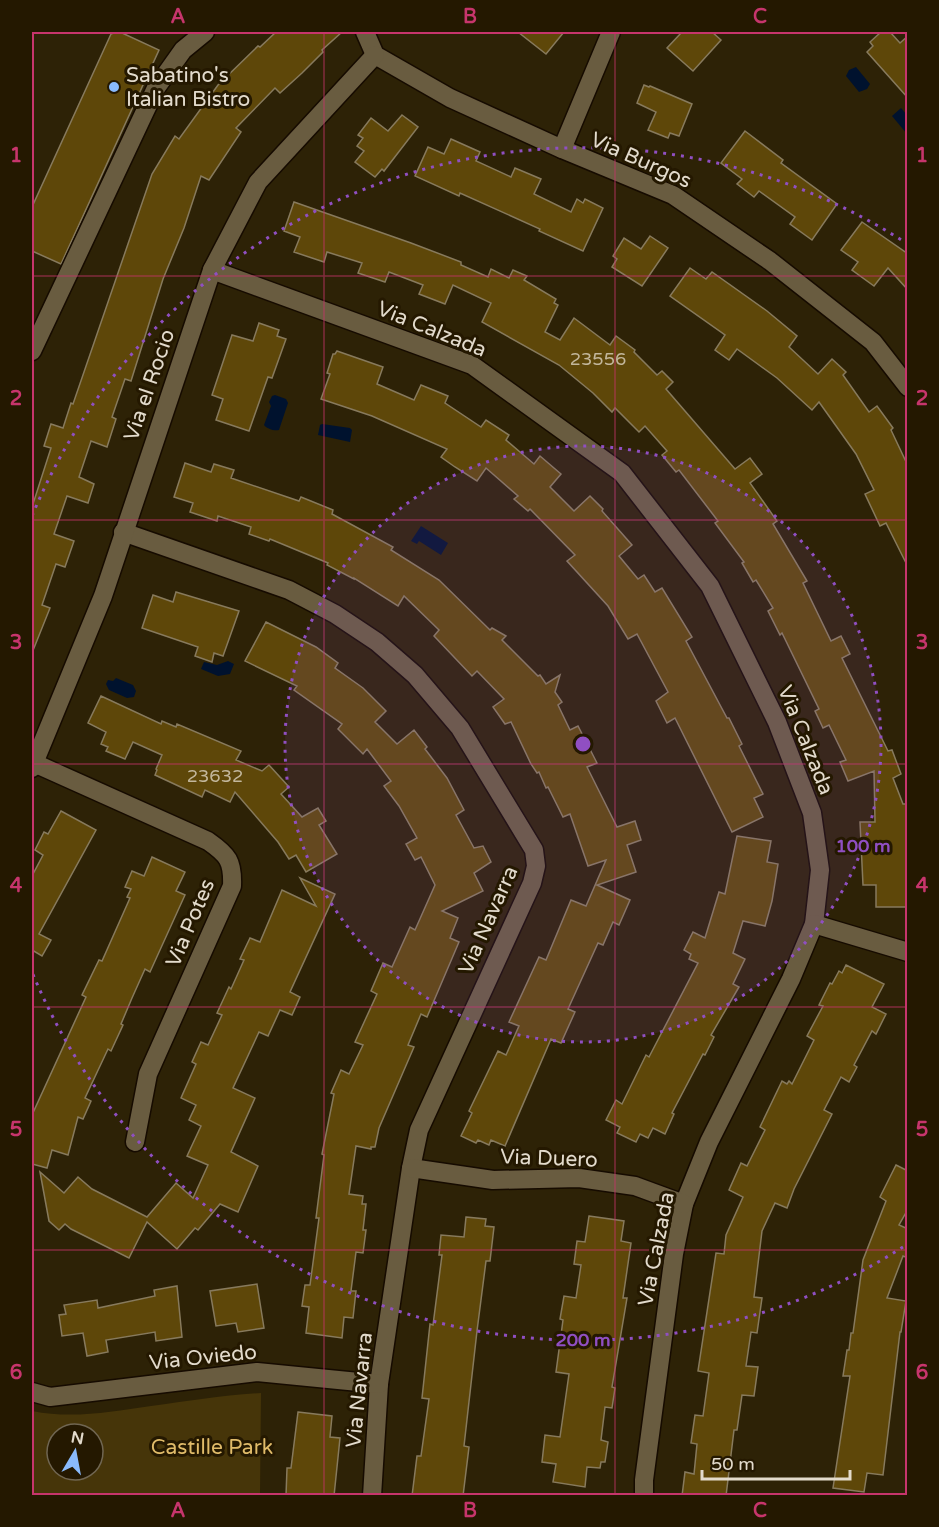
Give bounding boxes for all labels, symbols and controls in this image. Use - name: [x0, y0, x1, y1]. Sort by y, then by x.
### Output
- text: A: [171, 5, 186, 29]
- text: B: [463, 5, 477, 29]
- text: C: [753, 5, 767, 29]
- place label: Sabatino's Italian Bistro: [126, 63, 250, 112]
- marker: Sabatino's Italian Bistro: [107, 80, 121, 94]
- street label: Via Burgos: [586, 127, 695, 194]
- text: 1: [10, 144, 22, 168]
- text: 1: [916, 144, 928, 168]
- street label: Via Calzada: [373, 296, 490, 363]
- street label: Via el Rocio: [119, 326, 180, 444]
- house number: 23556: [570, 348, 626, 370]
- text: 2: [10, 387, 22, 411]
- text: 2: [916, 387, 928, 411]
- text: 3: [10, 631, 22, 655]
- text: 3: [916, 631, 928, 655]
- street label: Via Calzada: [772, 682, 839, 799]
- centre of rings: [573, 734, 593, 754]
- house number: 23632: [187, 765, 243, 787]
- text: 100 m: [835, 835, 891, 857]
- street label: Via Navarra: [453, 862, 523, 978]
- text: 4: [10, 874, 23, 898]
- text: 4: [916, 874, 929, 898]
- street label: Via Potes: [161, 875, 220, 971]
- text: 5: [10, 1118, 22, 1142]
- text: 5: [916, 1118, 928, 1142]
- street label: Via Duero: [500, 1144, 598, 1173]
- street label: Via Calzada: [633, 1190, 680, 1308]
- text: 200 m: [555, 1329, 611, 1351]
- street label: Via Navarra: [341, 1331, 378, 1449]
- street label: Via Oviedo: [148, 1339, 258, 1376]
- text: 6: [10, 1361, 22, 1385]
- text: 6: [916, 1361, 928, 1385]
- north arrow: [45, 1422, 105, 1482]
- text: N: [69, 1427, 85, 1449]
- park label: Castille Park: [151, 1435, 273, 1460]
- scale bar: [702, 1443, 850, 1481]
- text: 50 m: [711, 1453, 755, 1475]
- text: A: [171, 1499, 186, 1523]
- text: B: [463, 1499, 477, 1523]
- text: C: [753, 1499, 767, 1523]

